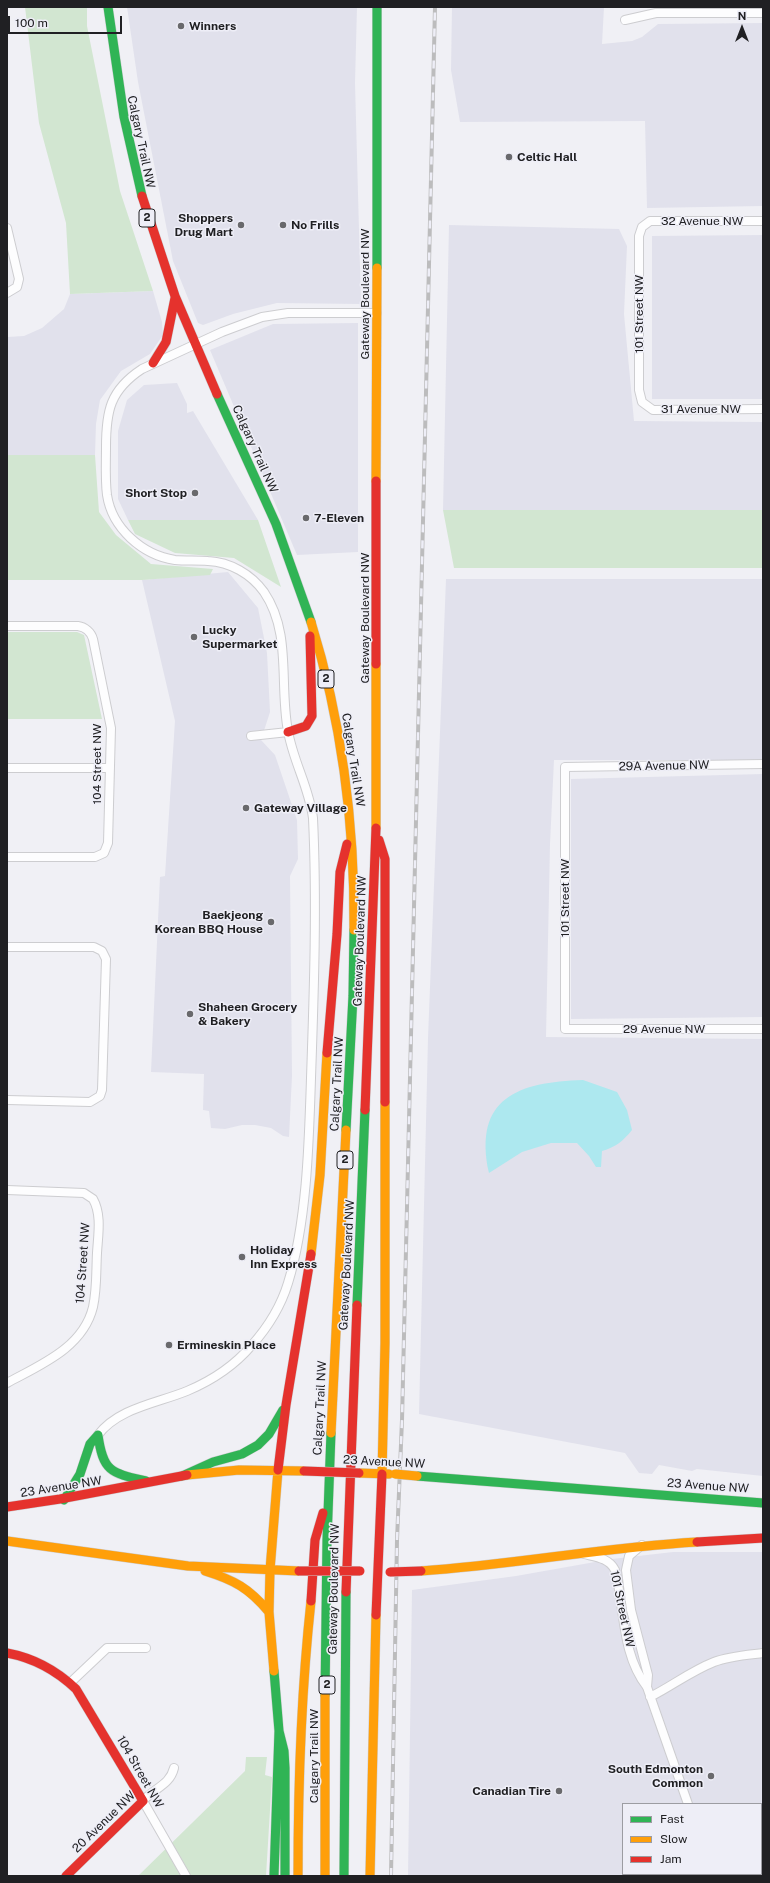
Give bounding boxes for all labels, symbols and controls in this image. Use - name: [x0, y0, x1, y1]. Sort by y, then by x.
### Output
- scale bar: [10, 8, 124, 34]
- north arrow: [722, 8, 762, 48]
- text: N: [738, 10, 746, 22]
- text: 100 m: [15, 16, 48, 30]
- place label: Winners: [189, 19, 236, 33]
- marker: Winners: [176, 21, 186, 31]
- street label: Calgary Trail NW: [124, 94, 158, 190]
- place label: Celtic Hall: [517, 150, 577, 164]
- marker: Celtic Hall: [504, 152, 514, 162]
- road number: 2: [139, 209, 155, 227]
- place label: Shoppers Drug Mart: [174, 211, 233, 239]
- street label: 32 Avenue NW: [661, 214, 743, 228]
- place label: No Frills: [291, 218, 339, 232]
- marker: Shoppers Drug Mart: [236, 220, 246, 230]
- marker: No Frills: [278, 220, 288, 230]
- street label: Gateway Boulevard NW: [358, 229, 372, 359]
- street label: 101 Street NW: [632, 275, 646, 353]
- street label: 31 Avenue NW: [661, 402, 741, 416]
- street label: Calgary Trail NW: [229, 403, 281, 495]
- place label: Short Stop: [125, 486, 187, 500]
- marker: Short Stop: [190, 488, 200, 498]
- place label: 7-Eleven: [314, 511, 364, 525]
- marker: 7-Eleven: [301, 513, 311, 523]
- street label: Gateway Boulevard NW: [358, 553, 372, 683]
- place label: Lucky Supermarket: [202, 623, 277, 651]
- marker: Lucky Supermarket: [189, 632, 199, 642]
- road number: 2: [318, 670, 334, 688]
- street label: Calgary Trail NW: [338, 712, 368, 808]
- street label: 104 Street NW: [90, 723, 104, 805]
- street label: 29A Avenue NW: [619, 758, 709, 774]
- place label: Gateway Village: [254, 801, 347, 815]
- marker: Gateway Village: [241, 803, 251, 813]
- street label: 101 Street NW: [558, 859, 572, 937]
- street label: Gateway Boulevard NW: [351, 875, 369, 1007]
- place label: Baekjeong Korean BBQ House: [155, 908, 263, 936]
- marker: Baekjeong Korean BBQ House: [266, 917, 276, 927]
- place label: Shaheen Grocery & Bakery: [198, 1000, 297, 1028]
- marker: Shaheen Grocery & Bakery: [185, 1009, 195, 1019]
- street label: 29 Avenue NW: [623, 1022, 705, 1036]
- street label: Calgary Trail NW: [327, 1036, 347, 1132]
- road number: 2: [337, 1151, 353, 1169]
- street label: Gateway Boulevard NW: [336, 1199, 358, 1331]
- street label: 104 Street NW: [73, 1222, 93, 1304]
- place label: Holiday Inn Express: [250, 1243, 317, 1271]
- marker: Holiday Inn Express: [237, 1252, 247, 1262]
- place label: Ermineskin Place: [177, 1338, 276, 1352]
- marker: Ermineskin Place: [164, 1340, 174, 1350]
- street label: Calgary Trail NW: [310, 1360, 330, 1456]
- street label: 23 Avenue NW: [343, 1453, 425, 1471]
- street label: 23 Avenue NW: [19, 1473, 103, 1501]
- street label: 23 Avenue NW: [666, 1476, 750, 1496]
- street label: Gateway Boulevard NW: [326, 1523, 342, 1655]
- street label: 101 Street NW: [607, 1569, 637, 1649]
- road number: 2: [319, 1676, 335, 1694]
- street label: Calgary Trail NW: [307, 1709, 321, 1803]
- street label: 104 Street NW: [113, 1733, 167, 1811]
- place label: South Edmonton Common: [608, 1762, 703, 1790]
- marker: South Edmonton Common: [706, 1771, 716, 1781]
- place label: Canadian Tire: [472, 1784, 551, 1798]
- marker: Canadian Tire: [554, 1786, 564, 1796]
- street label: 20 Avenue NW: [69, 1788, 139, 1856]
- legend: [622, 1803, 762, 1875]
- text: Fast: [660, 1812, 684, 1826]
- text: Slow: [660, 1832, 687, 1846]
- text: Jam: [660, 1852, 682, 1866]

